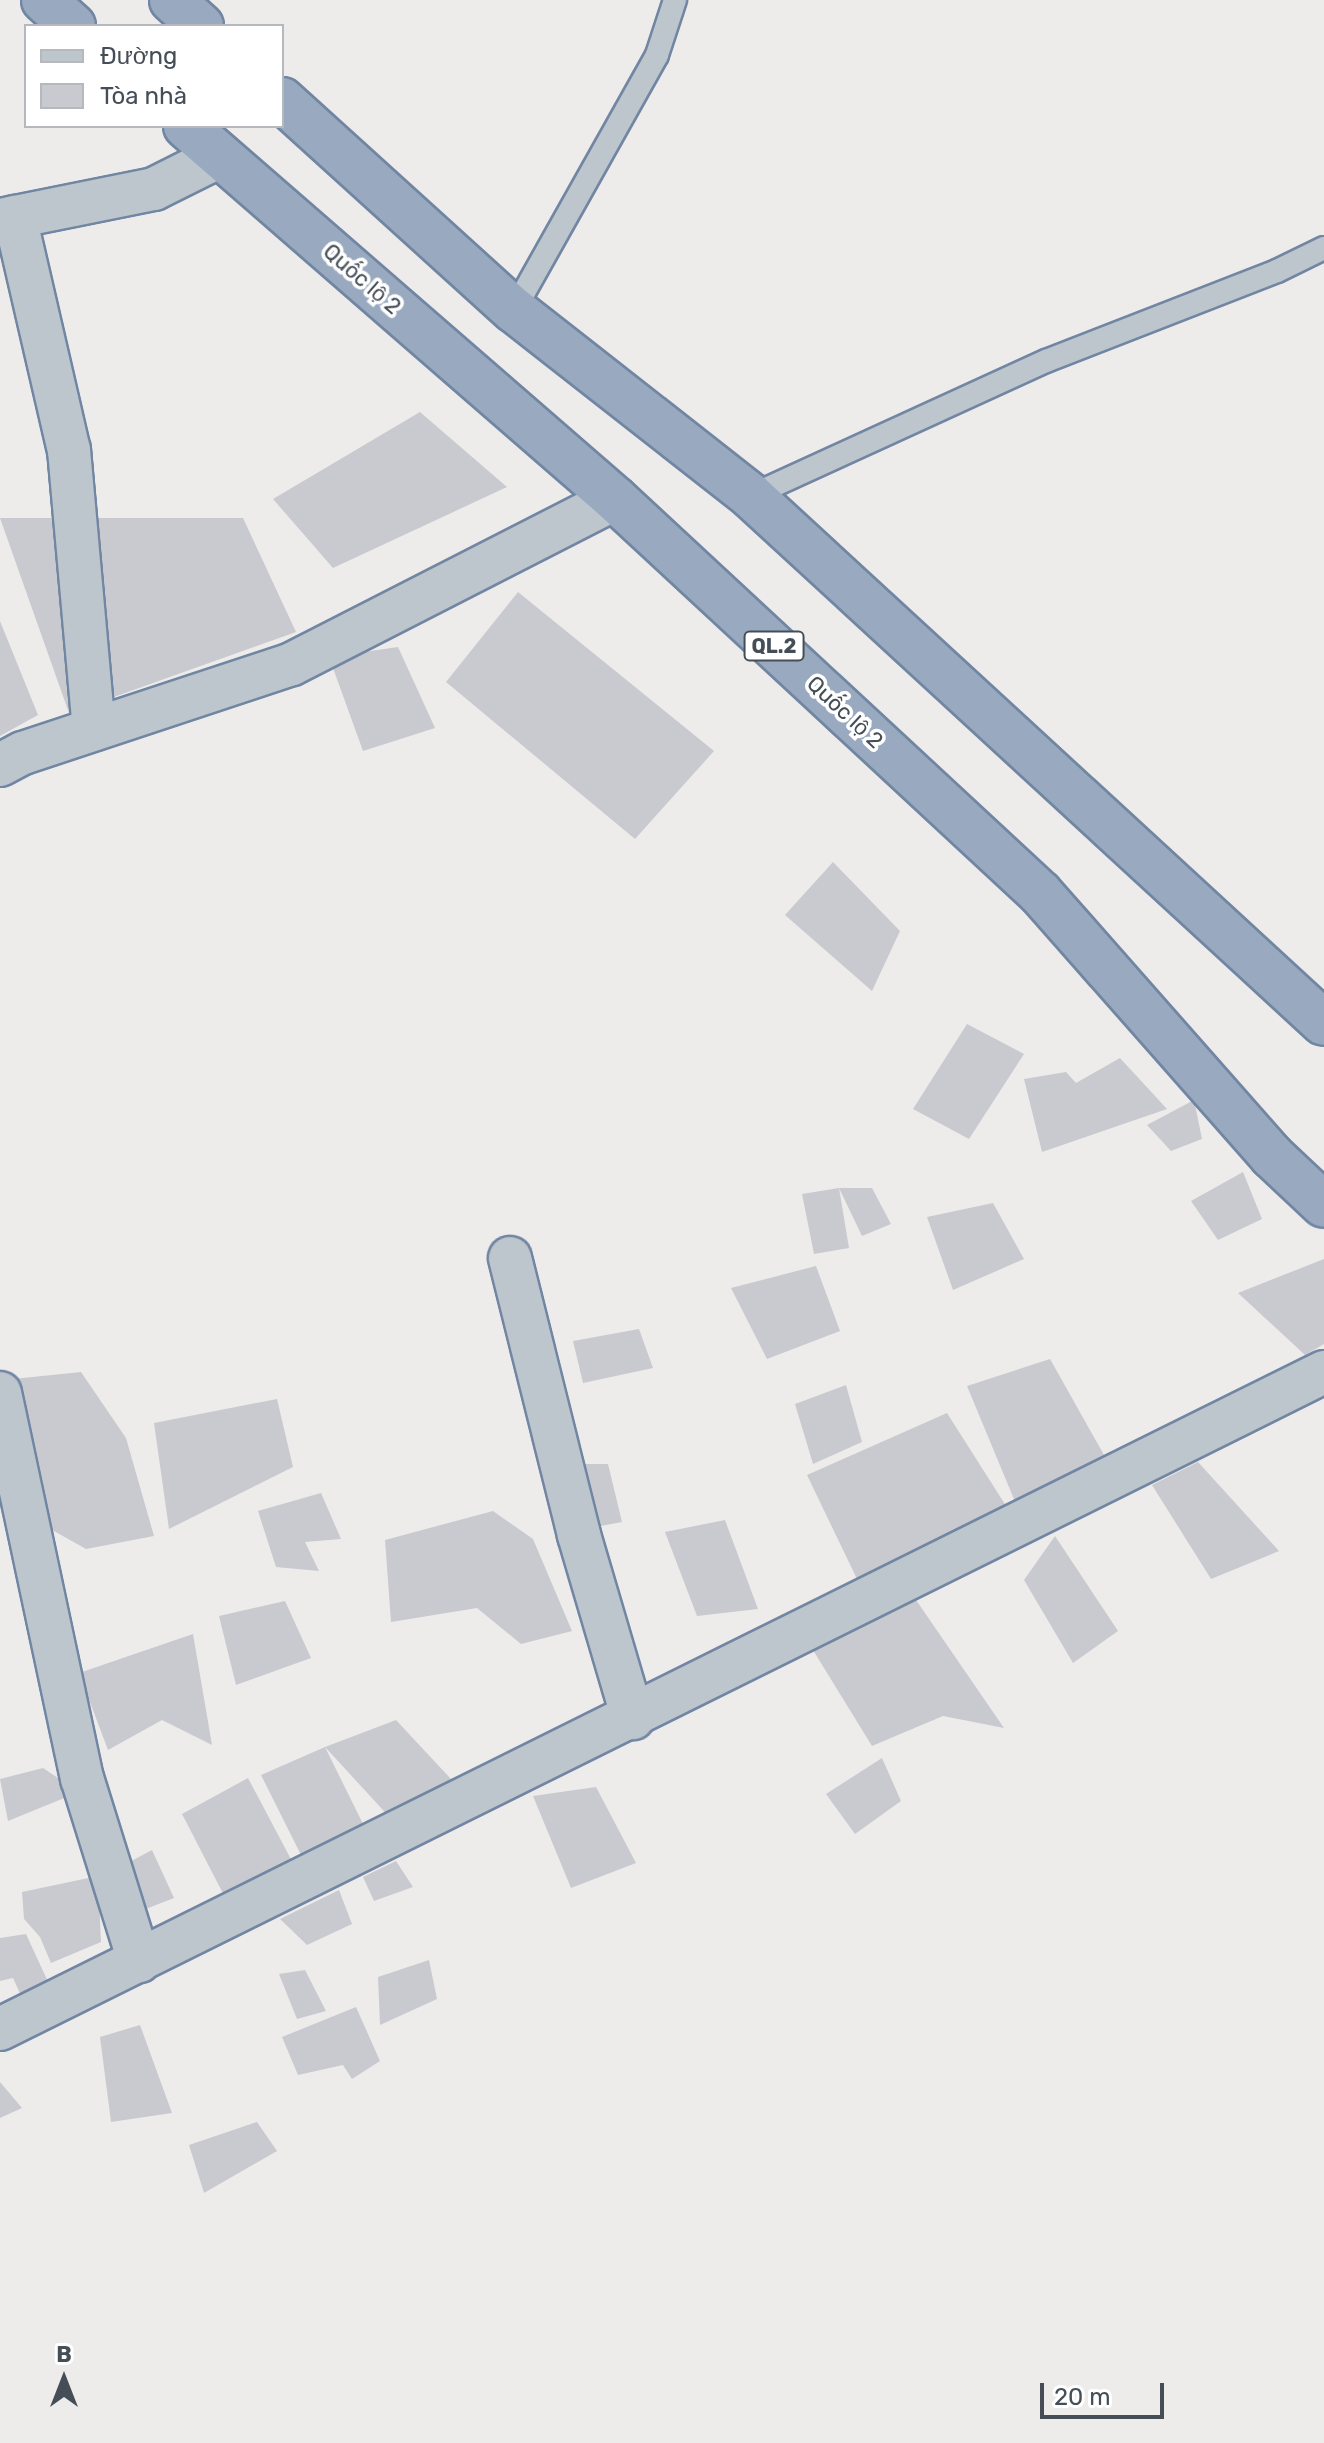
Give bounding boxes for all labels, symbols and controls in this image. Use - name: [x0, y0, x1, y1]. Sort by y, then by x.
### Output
- legend: [24, 24, 284, 128]
- text: Đường: [100, 42, 177, 70]
- text: Tòa nhà: [100, 82, 187, 110]
- street label: Quốc lộ 2: [318, 238, 406, 320]
- road number: QL.2: [742, 630, 806, 662]
- street label: Quốc lộ 2: [802, 670, 888, 754]
- north arrow: [24, 2339, 104, 2419]
- text: B: [56, 2341, 72, 2368]
- scale bar: [1044, 2367, 1168, 2417]
- text: 20 m: [1054, 2383, 1111, 2411]

